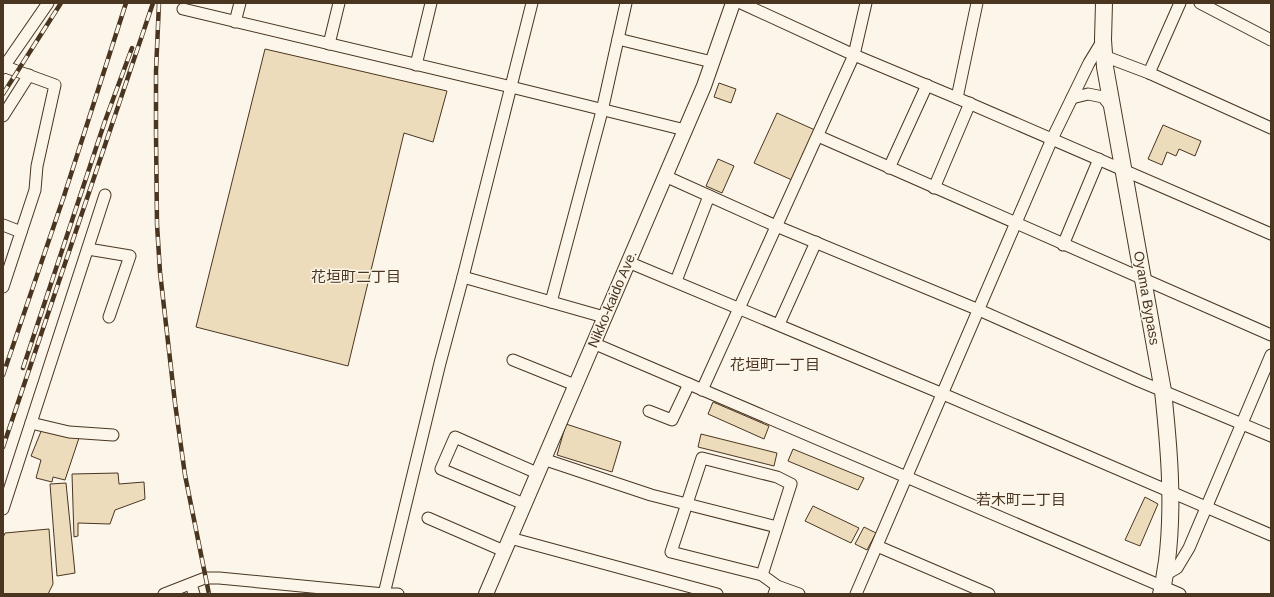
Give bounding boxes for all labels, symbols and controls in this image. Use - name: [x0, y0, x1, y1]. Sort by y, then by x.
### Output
- street label: Nikko-kaido Ave.: [584, 248, 640, 350]
- street label: Oyama Bypass: [1131, 250, 1163, 346]
- district label: 花垣町二丁目: [311, 268, 401, 285]
- district label: 花垣町一丁目: [730, 356, 820, 373]
- district label: 若木町二丁目: [976, 491, 1066, 508]

